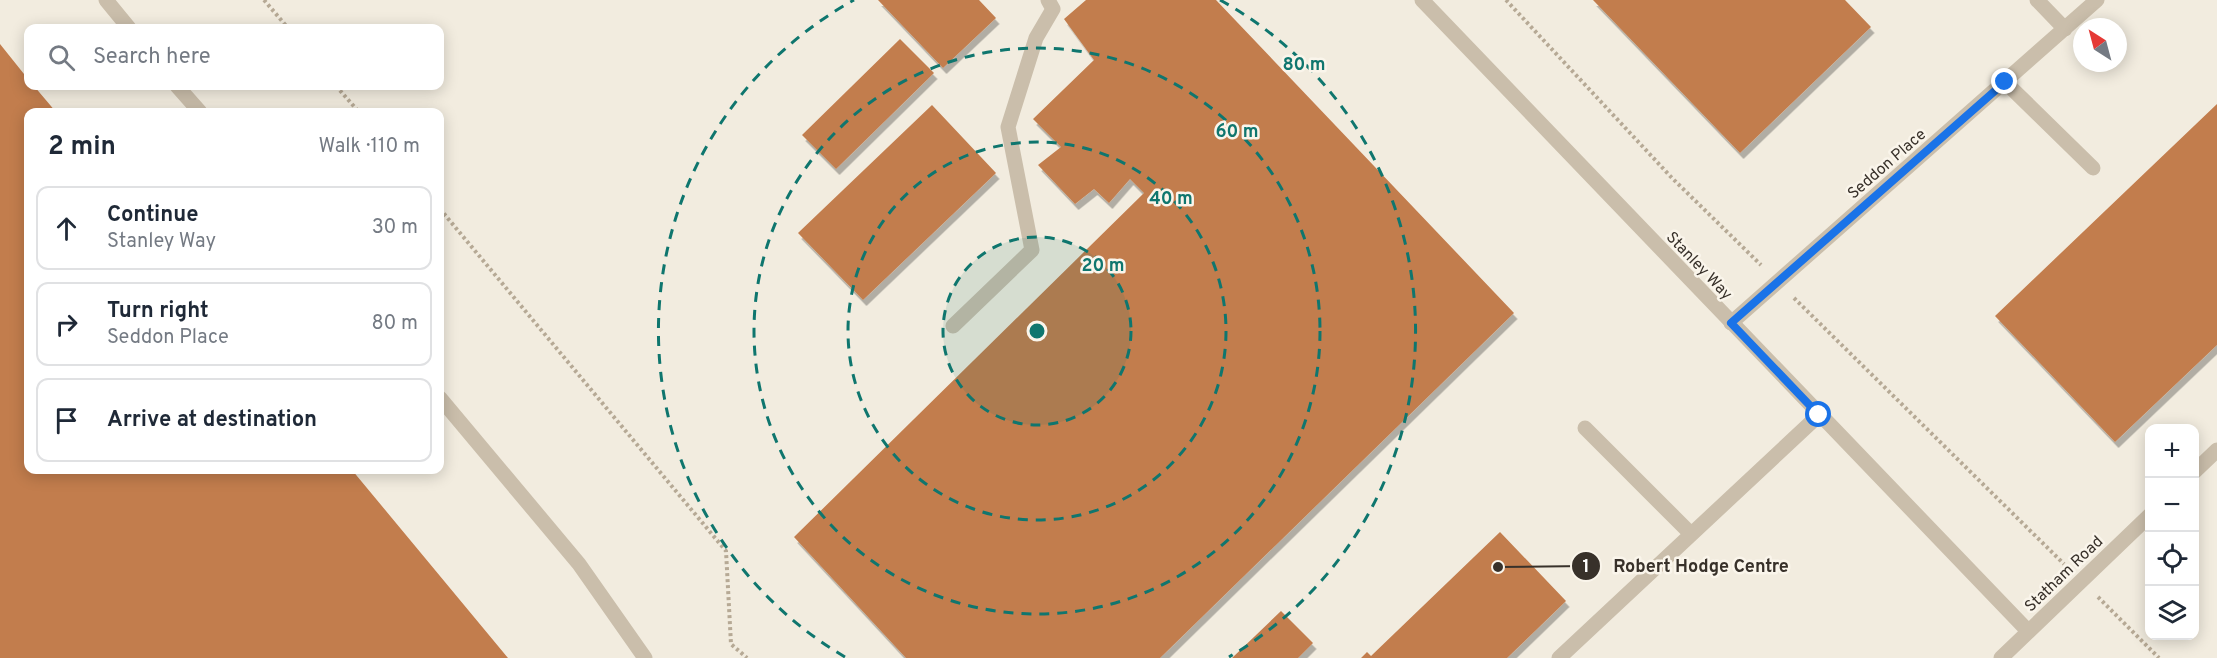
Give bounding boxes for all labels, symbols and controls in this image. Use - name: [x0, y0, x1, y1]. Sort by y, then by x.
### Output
- north arrow: [2073, 18, 2127, 72]
- search box: [24, 24, 444, 90]
- icon: search: [45, 41, 78, 74]
- text: Search here: [93, 44, 211, 71]
- text: 80 m: [1282, 54, 1326, 77]
- route end: [1991, 68, 2017, 94]
- text: 60 m: [1215, 121, 1259, 144]
- street label: Seddon Place: [1844, 125, 1931, 204]
- text: 2 min: [48, 131, 116, 164]
- text: Walk · 110 m: [319, 134, 420, 160]
- text: 40 m: [1149, 188, 1193, 211]
- text: Continue: [107, 202, 198, 229]
- icon: ahead: [50, 212, 83, 245]
- text: 30 m: [372, 215, 418, 241]
- street label: Stanley Way: [1661, 228, 1736, 305]
- text: Stanley Way: [107, 229, 216, 255]
- text: 20 m: [1081, 255, 1125, 278]
- text: Turn right: [107, 298, 209, 325]
- icon: right: [50, 308, 83, 341]
- text: 80 m: [372, 311, 418, 337]
- centre of rings: [1027, 321, 1047, 341]
- text: Seddon Place: [107, 325, 229, 351]
- route start: [1805, 401, 1831, 427]
- icon: arrive: [50, 404, 83, 437]
- text: Arrive at destination: [107, 407, 317, 434]
- map controls: [2145, 424, 2199, 640]
- button: +: [2145, 424, 2199, 478]
- button: −: [2145, 478, 2199, 532]
- street label: Statham Road: [2021, 532, 2108, 617]
- button: locate: [2145, 532, 2199, 586]
- callout: Robert Hodge Centre: [1571, 548, 1801, 584]
- text: 1: [1582, 556, 1590, 579]
- text: Robert Hodge Centre: [1613, 556, 1789, 579]
- button: layers: [2145, 586, 2199, 640]

